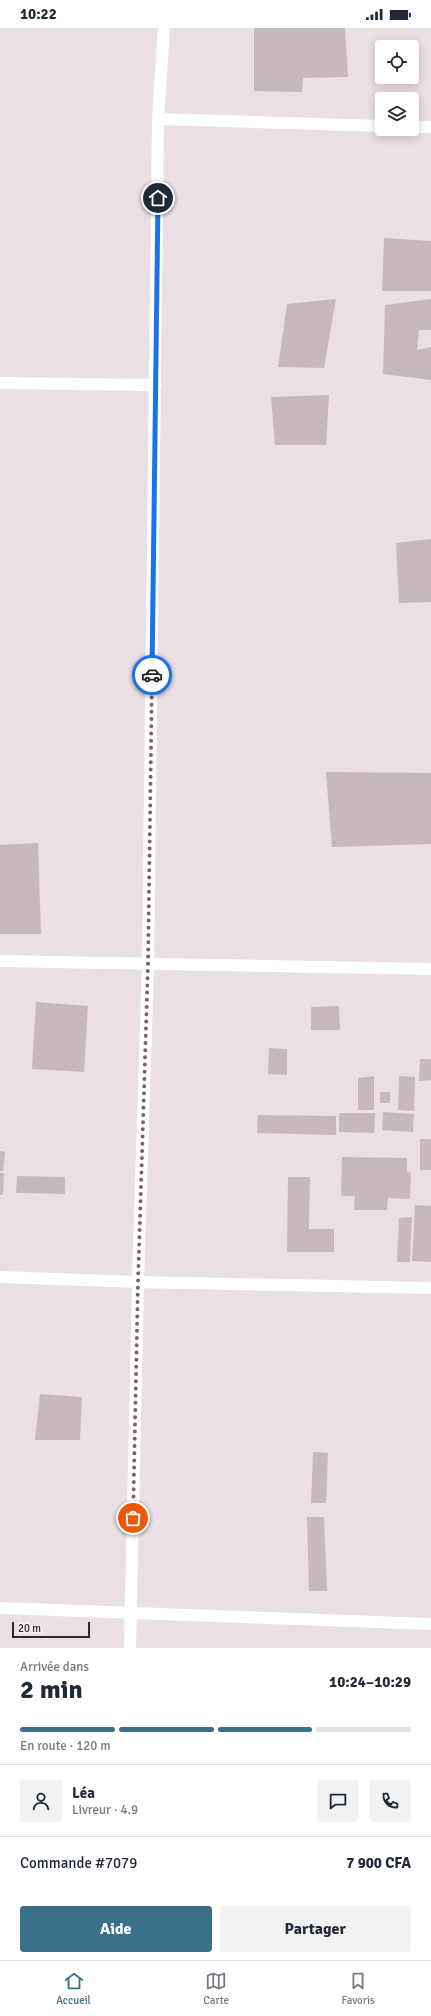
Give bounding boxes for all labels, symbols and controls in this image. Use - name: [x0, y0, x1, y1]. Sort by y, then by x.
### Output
- text: 10:22: [20, 5, 57, 23]
- map controls: [375, 40, 419, 136]
- button: locate: [375, 40, 419, 84]
- button: layers: [375, 92, 419, 136]
- pin: [141, 181, 175, 215]
- icon: home: [147, 187, 169, 209]
- courier: [132, 655, 172, 695]
- icon: car: [141, 664, 163, 686]
- pin: [116, 1501, 150, 1535]
- icon: bag: [122, 1507, 144, 1529]
- scale bar: [12, 1620, 90, 1639]
- text: 20 m: [18, 1622, 41, 1635]
- text: Arrivée dans: [20, 1659, 89, 1675]
- text: 10:24–10:29: [329, 1673, 411, 1691]
- text: 2 min: [20, 1674, 83, 1706]
- text: En route · 120 m: [20, 1738, 111, 1754]
- button: person: [20, 1780, 62, 1822]
- button: chat: [317, 1780, 359, 1822]
- button: phone: [369, 1780, 411, 1822]
- text: Léa: [72, 1784, 95, 1802]
- text: Livreur · 4.9: [72, 1802, 138, 1818]
- text: Commande #7079: [20, 1854, 137, 1872]
- text: 7 900 CFA: [346, 1854, 411, 1872]
- button: Aide: [20, 1906, 212, 1952]
- button: Partager: [220, 1906, 411, 1952]
- tab: Accueil: [56, 1970, 91, 2007]
- tab: Carte: [203, 1970, 229, 2007]
- tab: Favoris: [341, 1970, 375, 2007]

